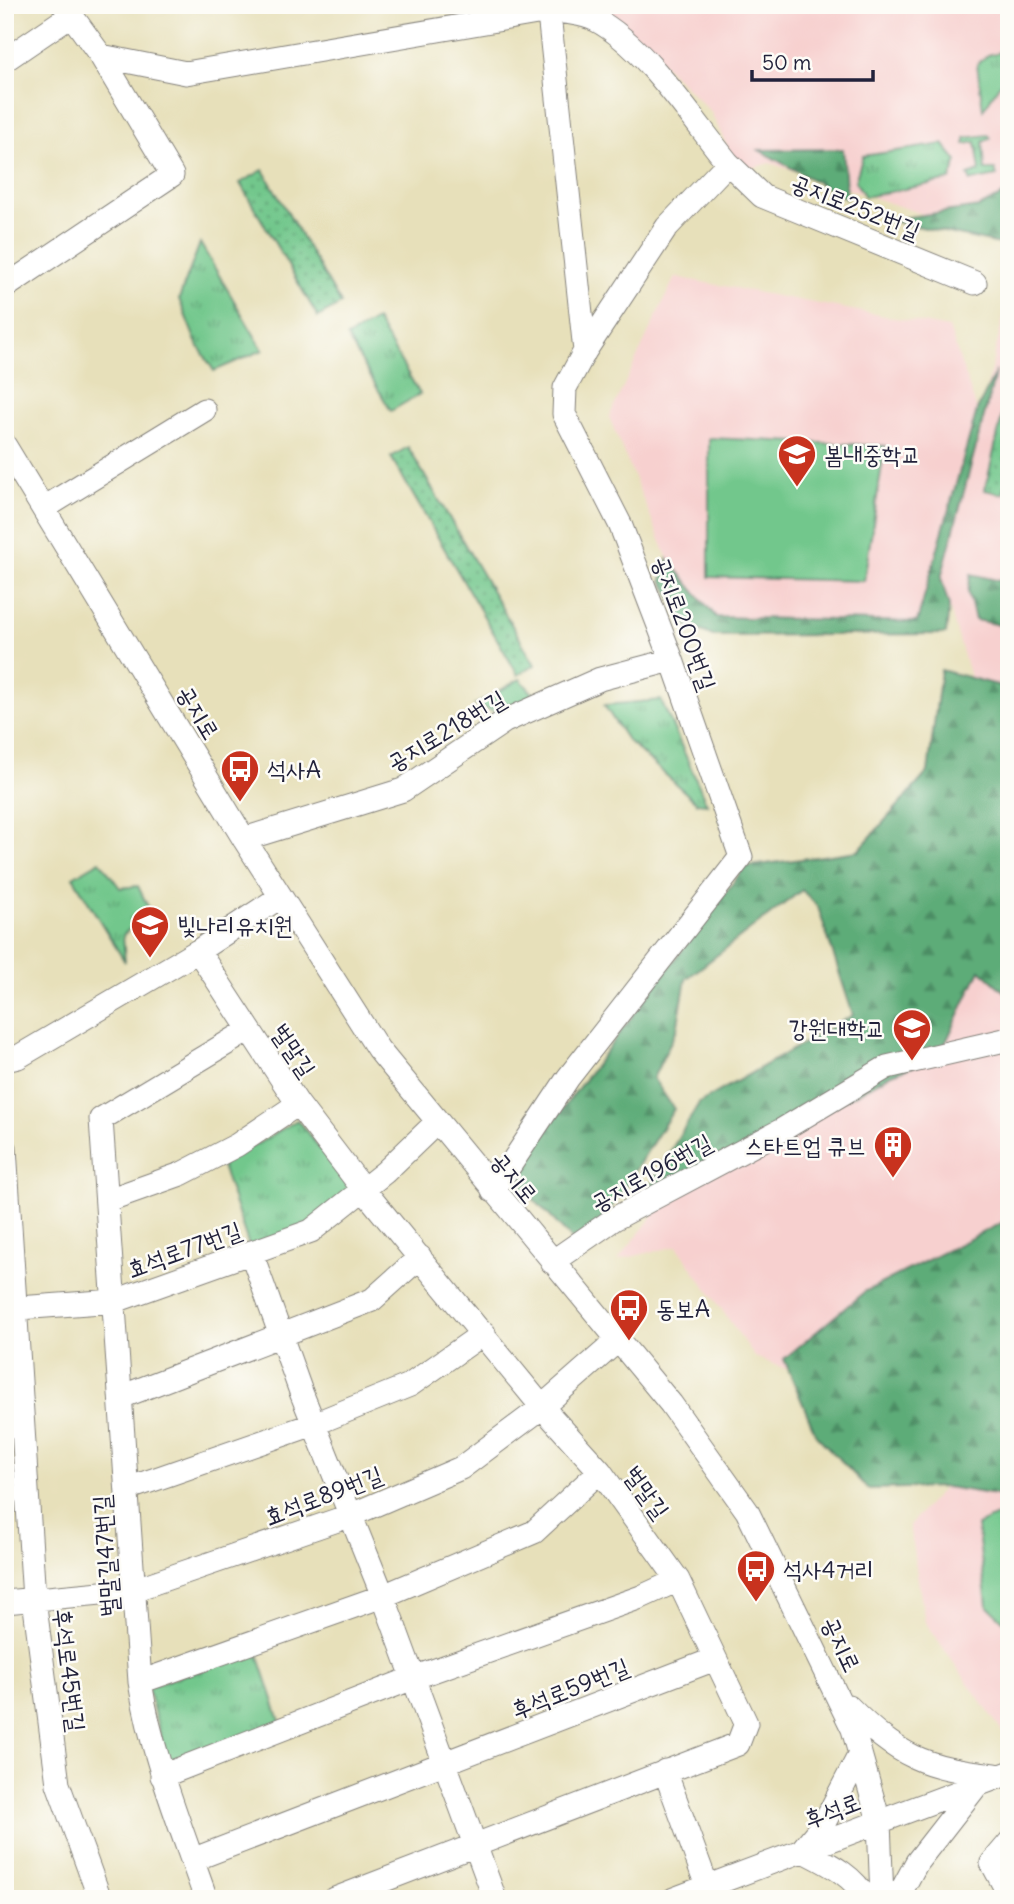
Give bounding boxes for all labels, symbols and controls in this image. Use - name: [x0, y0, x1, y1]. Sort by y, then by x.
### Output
- scale bar: [752, 38, 872, 82]
- text: 50 m: [762, 49, 811, 76]
- street label: 공지로252번길: [787, 166, 925, 246]
- school or university icon: 봄내중학교: [776, 433, 818, 488]
- place label: 봄내중학교: [824, 439, 921, 469]
- street label: 공지로200번길: [647, 551, 723, 695]
- street label: 공지로: [171, 679, 227, 745]
- street label: 공지로218번길: [381, 683, 511, 777]
- bus stop icon: 석사A: [219, 748, 261, 803]
- place label: 석사A: [267, 754, 321, 784]
- school or university icon: 빛나리유치원: [129, 904, 171, 959]
- place label: 빛나리유치원: [177, 910, 293, 940]
- school or university icon: 강원대학교: [891, 1007, 933, 1062]
- place label: 강원대학교: [788, 1013, 885, 1043]
- street label: 벌말길: [265, 1018, 323, 1082]
- building icon: 스타트업 큐브: [872, 1124, 914, 1179]
- street label: 공지로196번길: [585, 1126, 717, 1218]
- place label: 스타트업 큐브: [744, 1130, 866, 1160]
- street label: 공지로: [485, 1145, 545, 1209]
- street label: 효석로77번길: [122, 1214, 246, 1284]
- bus stop icon: 동보A: [608, 1287, 650, 1342]
- place label: 동보A: [656, 1293, 710, 1323]
- street label: 효석로89번길: [260, 1459, 386, 1531]
- street label: 벌말길: [618, 1460, 676, 1524]
- street label: 벌말길47번길: [86, 1494, 124, 1618]
- bus stop icon: 석사4거리: [735, 1548, 777, 1603]
- place label: 석사4거리: [783, 1554, 874, 1584]
- street label: 후석로45번길: [48, 1607, 92, 1733]
- street label: 공지로: [816, 1611, 868, 1677]
- street label: 후석로59번길: [507, 1651, 633, 1725]
- street label: 후석로: [800, 1786, 864, 1834]

